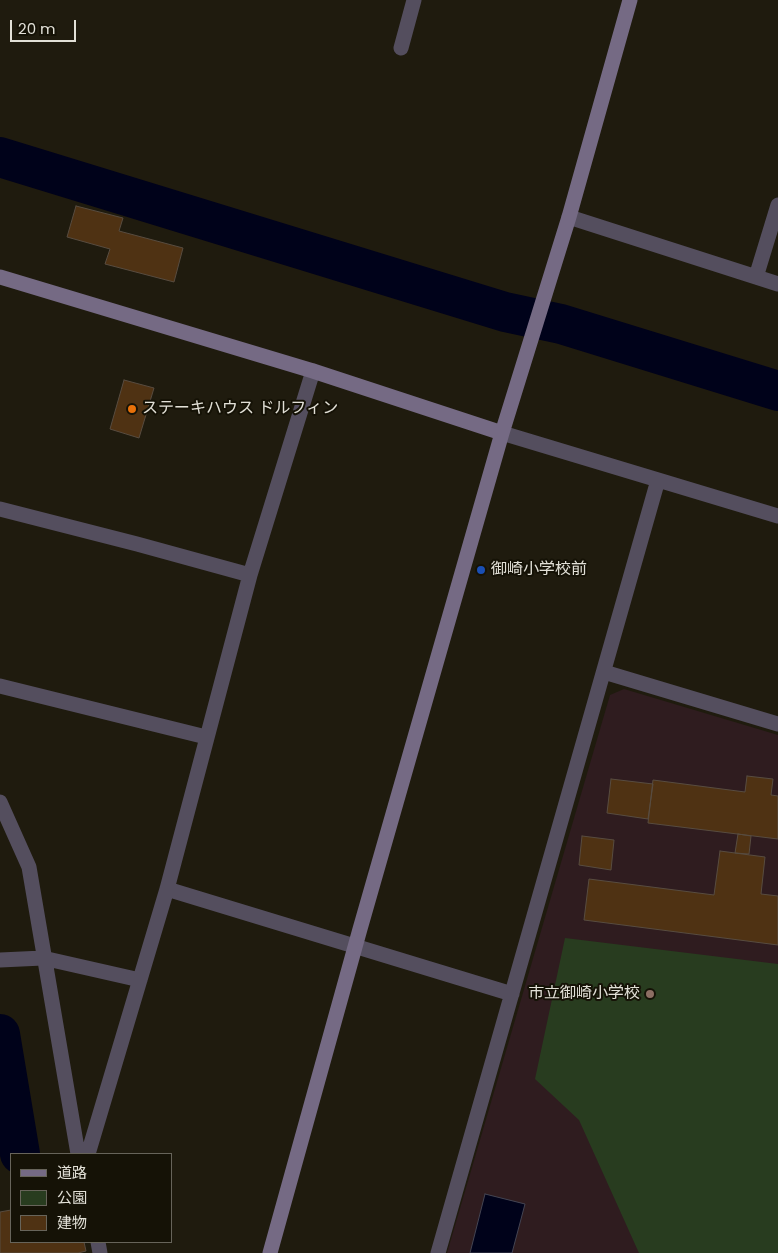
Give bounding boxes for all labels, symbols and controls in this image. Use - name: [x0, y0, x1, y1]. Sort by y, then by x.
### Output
- scale bar: [12, 10, 79, 42]
- text: 20 m: [18, 18, 56, 39]
- place label: ステーキハウス ドルフィン: [142, 399, 338, 419]
- marker: ステーキハウス ドルフィン: [126, 403, 138, 415]
- place label: 御崎小学校前: [491, 560, 587, 580]
- marker: 御崎小学校前: [475, 564, 487, 576]
- place label: 市立御崎小学校: [528, 984, 640, 1004]
- marker: 市立御崎小学校: [644, 988, 656, 1000]
- legend: [10, 1153, 172, 1243]
- text: 道路: [57, 1162, 87, 1183]
- text: 公園: [57, 1187, 87, 1208]
- text: 建物: [57, 1212, 87, 1233]

